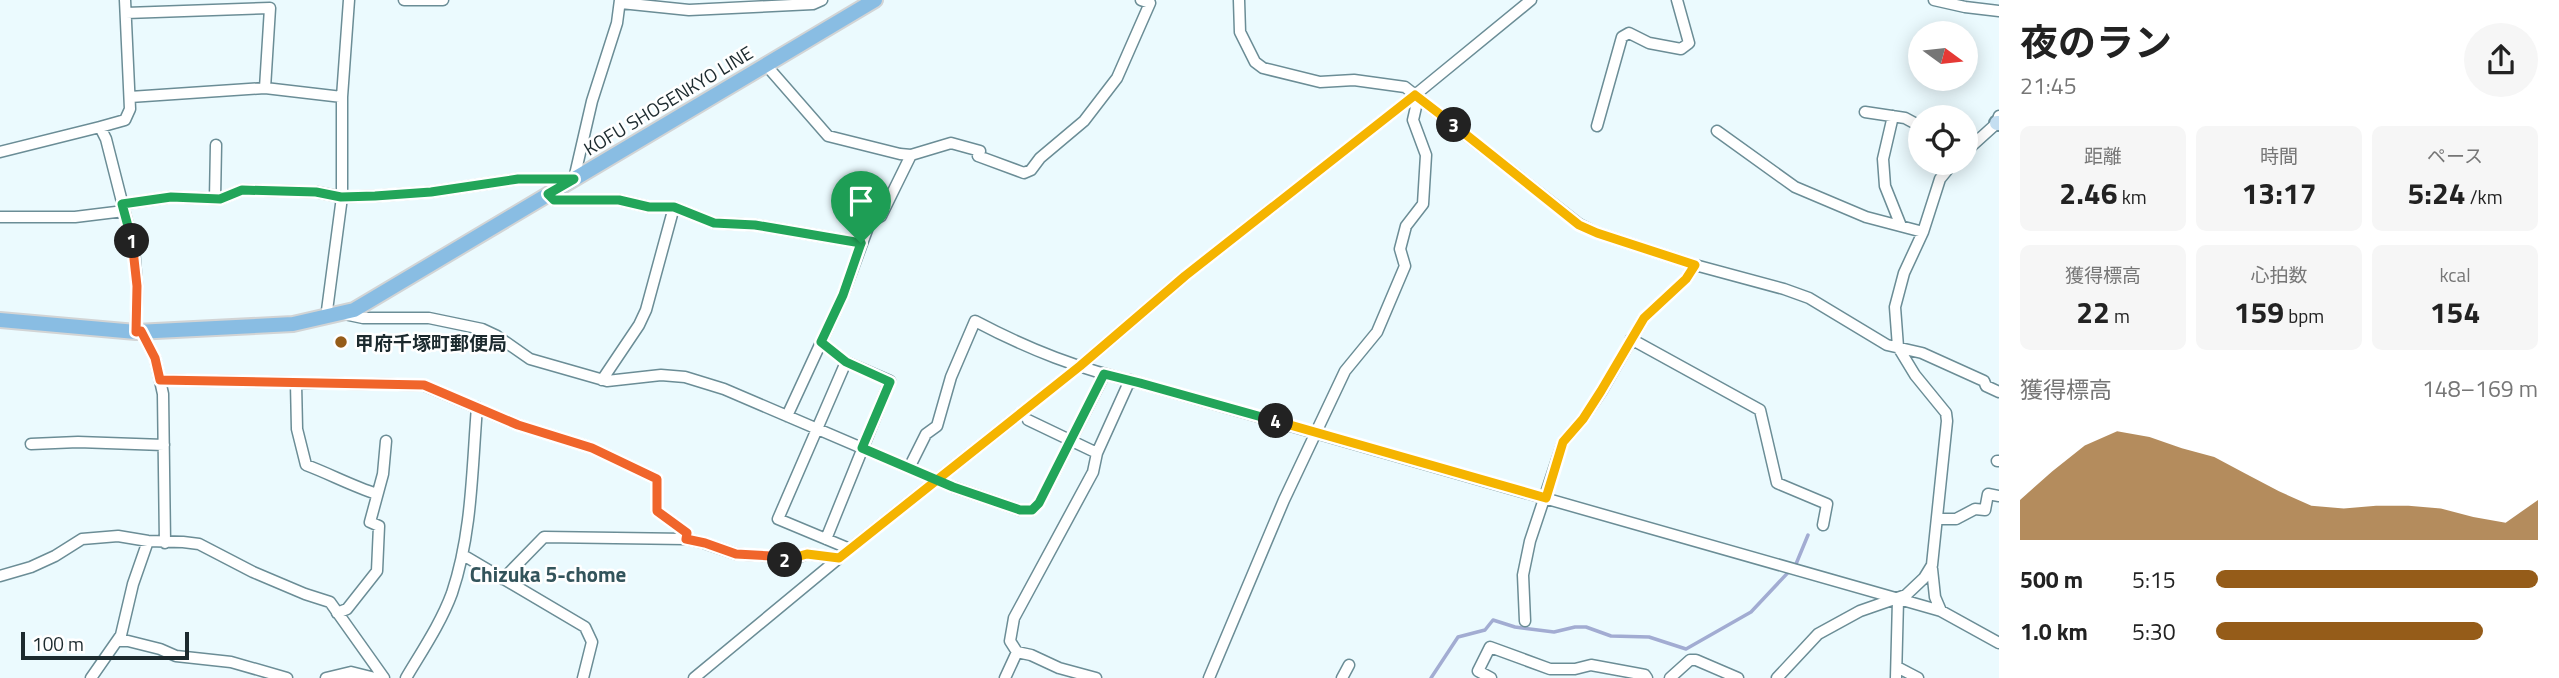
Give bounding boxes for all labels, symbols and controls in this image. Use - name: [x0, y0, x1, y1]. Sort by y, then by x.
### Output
- text: 夜のラン: [2020, 13, 2172, 71]
- north arrow: [1908, 21, 1978, 91]
- map controls: [1908, 21, 1978, 175]
- button: share: [2464, 23, 2538, 97]
- street label: KOFU SHOSENKYO LINE: [578, 38, 758, 162]
- text: 21:45: [2020, 68, 2077, 103]
- button: locate: [1908, 105, 1978, 175]
- pin: 3: [1436, 108, 1472, 142]
- text: 3: [1448, 110, 1459, 139]
- text: 距離: [2084, 141, 2122, 170]
- text: 時間: [2260, 141, 2298, 170]
- text: ペース: [2427, 141, 2483, 170]
- text: 2.46: [2059, 170, 2117, 216]
- text: 13:17: [2242, 170, 2316, 216]
- text: 5:24: [2407, 170, 2466, 216]
- pin: [831, 171, 891, 243]
- icon: arrive: [842, 182, 880, 220]
- text: km: [2117, 182, 2147, 211]
- text: /km: [2466, 182, 2503, 211]
- pin: 1: [114, 224, 150, 258]
- text: 1: [126, 226, 137, 255]
- text: 獲得標高: [2065, 260, 2141, 289]
- text: 心拍数: [2250, 260, 2308, 289]
- text: kcal: [2439, 260, 2471, 289]
- text: 22: [2076, 289, 2110, 335]
- text: 159: [2234, 289, 2284, 335]
- text: 154: [2430, 289, 2480, 335]
- text: m: [2110, 301, 2130, 330]
- text: bpm: [2284, 301, 2324, 330]
- place label: 甲府千塚町郵便局: [355, 328, 507, 357]
- marker: 甲府千塚町郵便局: [333, 334, 349, 350]
- text: 148–169 m: [2422, 371, 2538, 406]
- text: 獲得標高: [2020, 372, 2112, 407]
- pin: 4: [1258, 404, 1294, 438]
- text: 4: [1270, 406, 1281, 435]
- pin: 2: [768, 542, 802, 578]
- text: 2: [779, 545, 790, 574]
- district label: Chizuka 5-chome: [470, 558, 626, 590]
- text: 500 m: [2020, 562, 2083, 597]
- text: 5:15: [2132, 562, 2176, 597]
- text: 1.0 km: [2020, 614, 2088, 649]
- text: 5:30: [2132, 614, 2176, 649]
- scale bar: [21, 629, 189, 661]
- text: 100 m: [32, 629, 84, 658]

